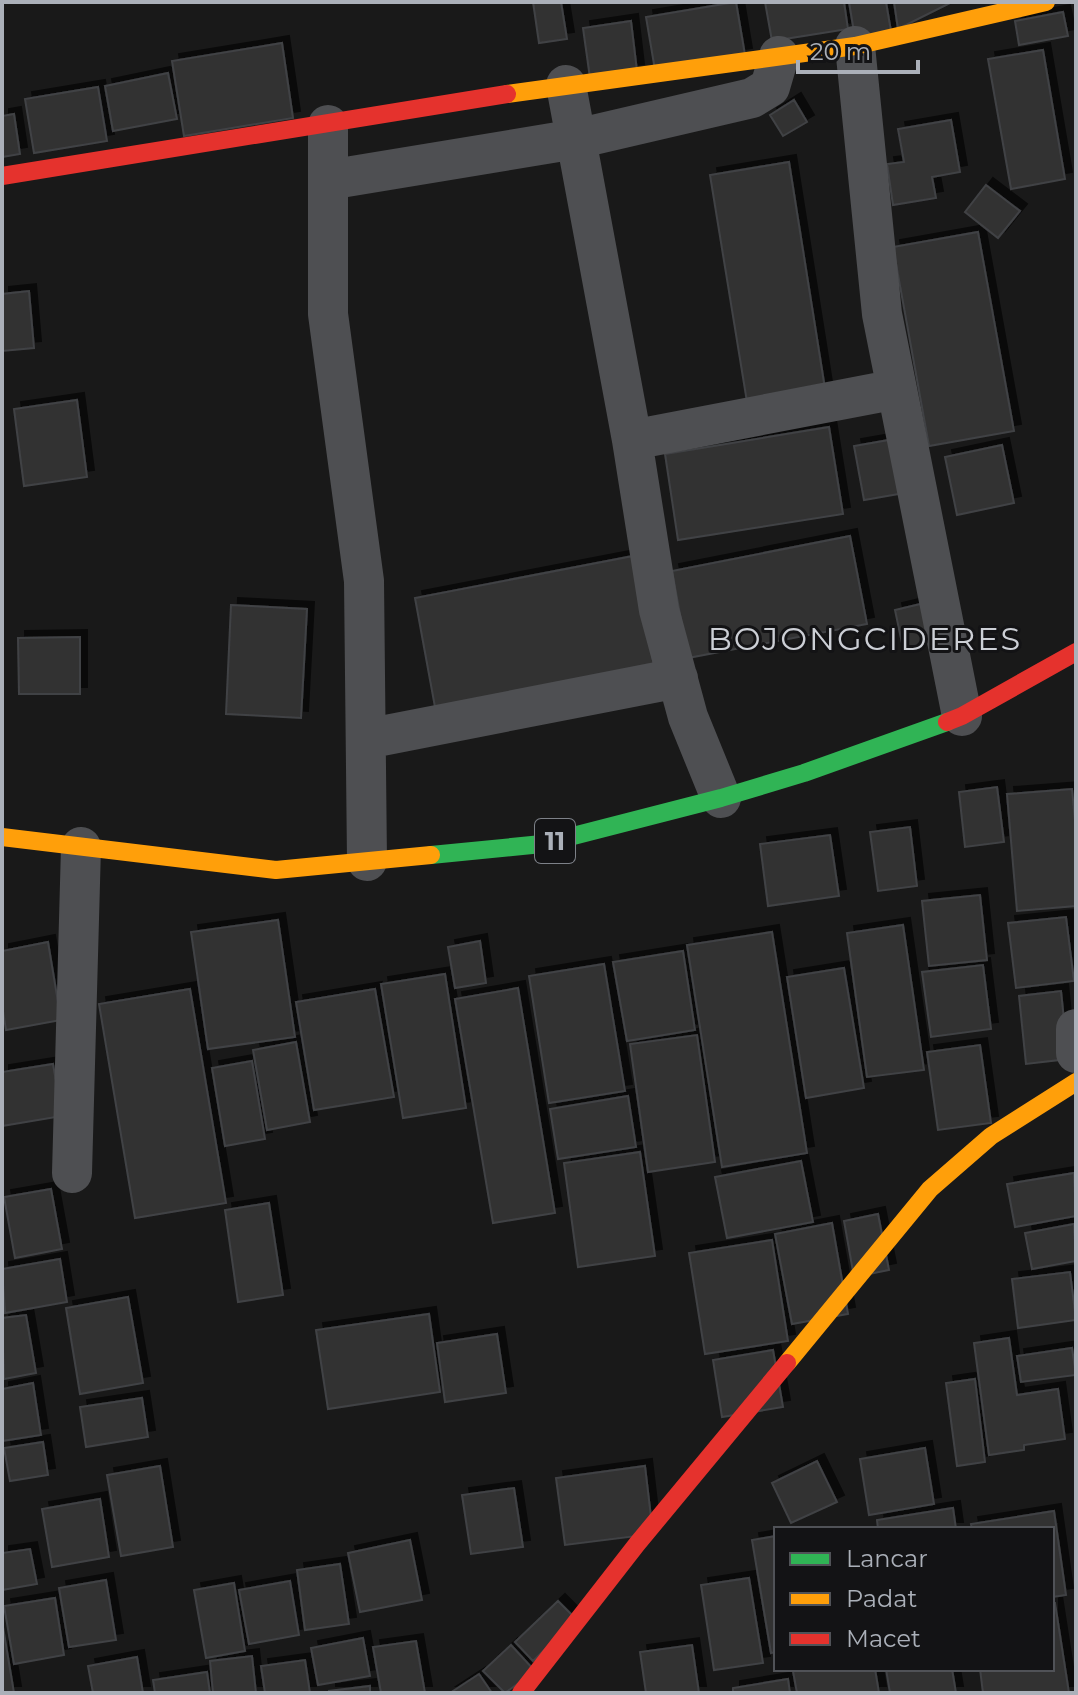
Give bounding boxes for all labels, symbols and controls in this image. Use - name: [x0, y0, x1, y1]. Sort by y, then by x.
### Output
- scale bar: [798, 24, 918, 74]
- text: 20 m: [810, 37, 871, 66]
- district label: BOJONGCIDERES: [708, 619, 1022, 658]
- road number: 11: [535, 819, 575, 863]
- legend: [774, 1527, 1054, 1671]
- text: Lancar: [846, 1544, 928, 1573]
- text: Padat: [846, 1584, 917, 1613]
- text: Macet: [846, 1624, 921, 1653]

